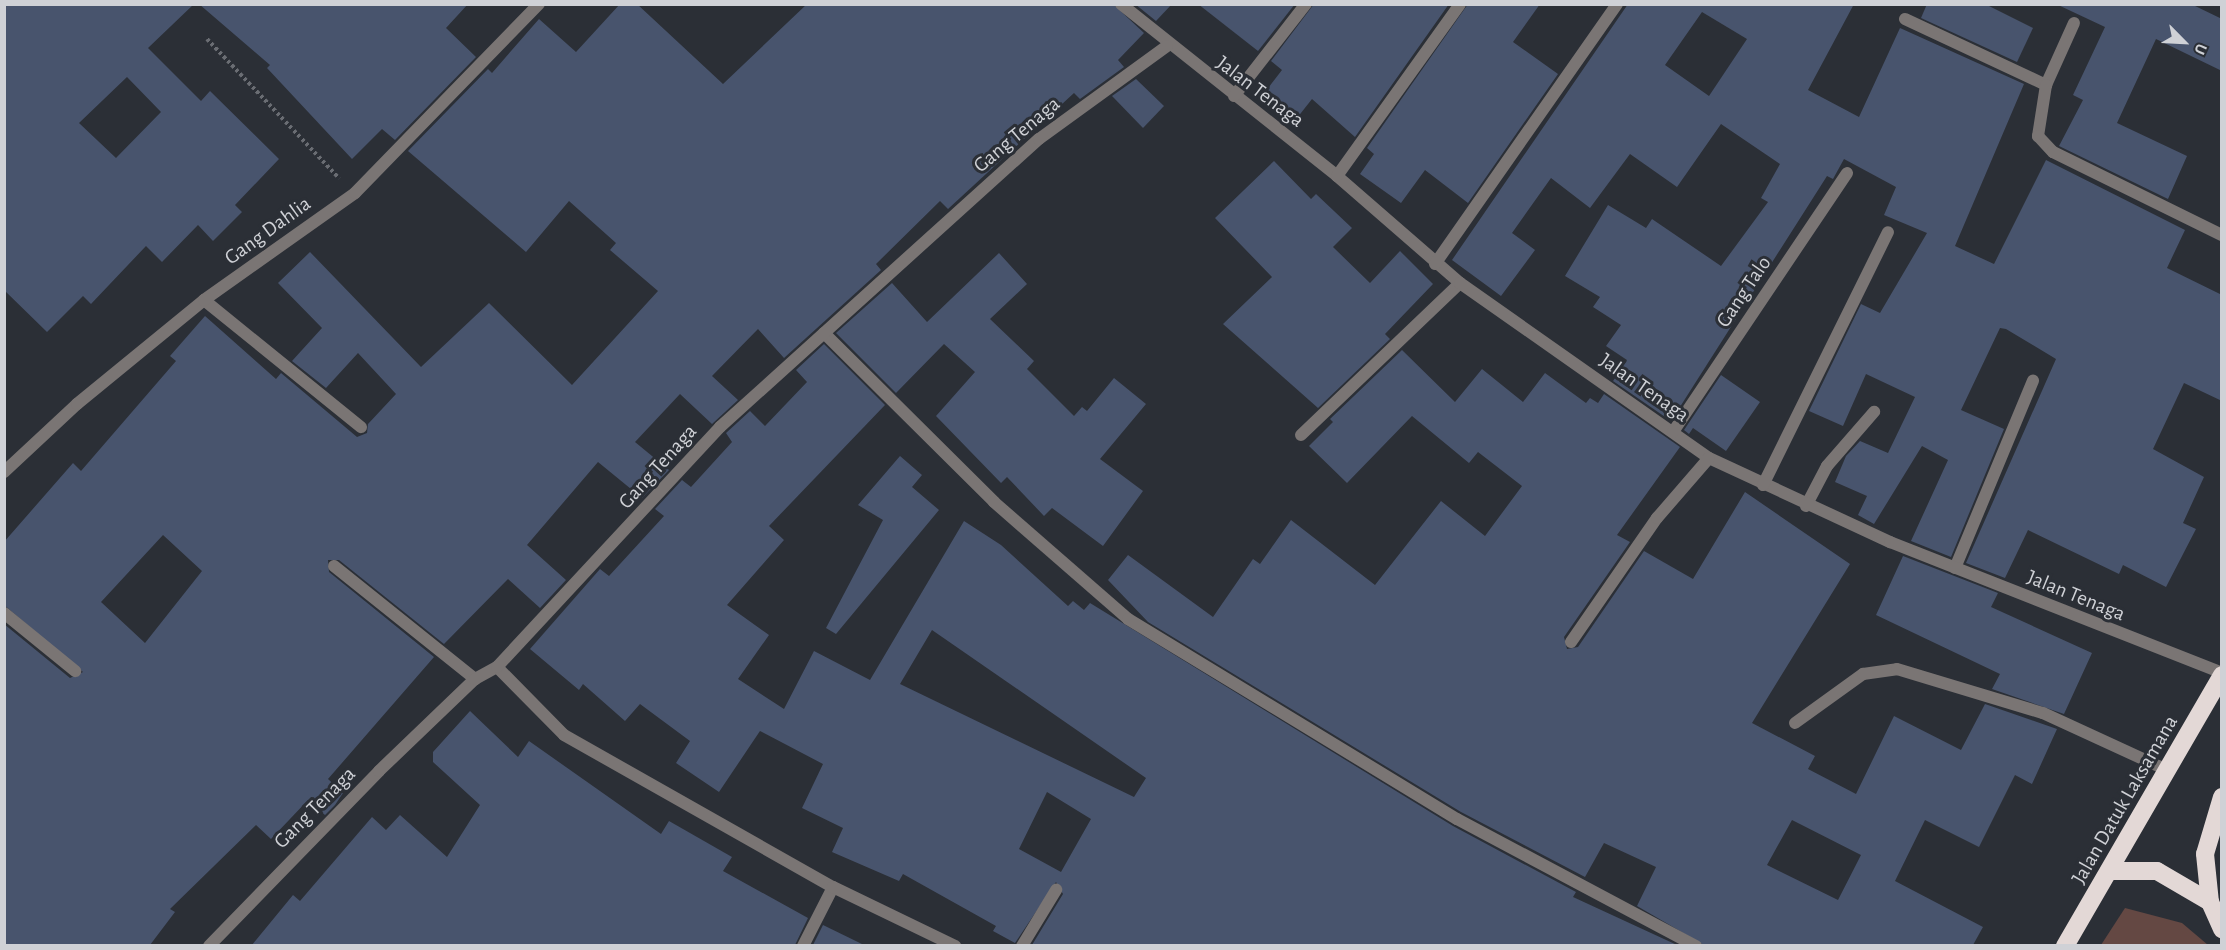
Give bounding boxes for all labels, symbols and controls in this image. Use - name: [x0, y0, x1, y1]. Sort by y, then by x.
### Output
- north arrow: [2154, 12, 2214, 72]
- text: U: [2191, 41, 2210, 57]
- street label: Jalan Tenaga: [1211, 51, 1309, 133]
- street label: Gang Tenaga: [969, 92, 1065, 178]
- street label: Gang Dahlia: [220, 191, 316, 271]
- street label: Gang Talo: [1711, 252, 1777, 332]
- street label: Jalan Tenaga: [1594, 348, 1694, 428]
- street label: Gang Tenaga: [613, 419, 703, 515]
- street label: Jalan Tenaga: [2023, 565, 2129, 627]
- street label: Jalan Datuk Laksamana: [2066, 711, 2184, 889]
- street label: Gang Tenaga: [269, 762, 361, 854]

